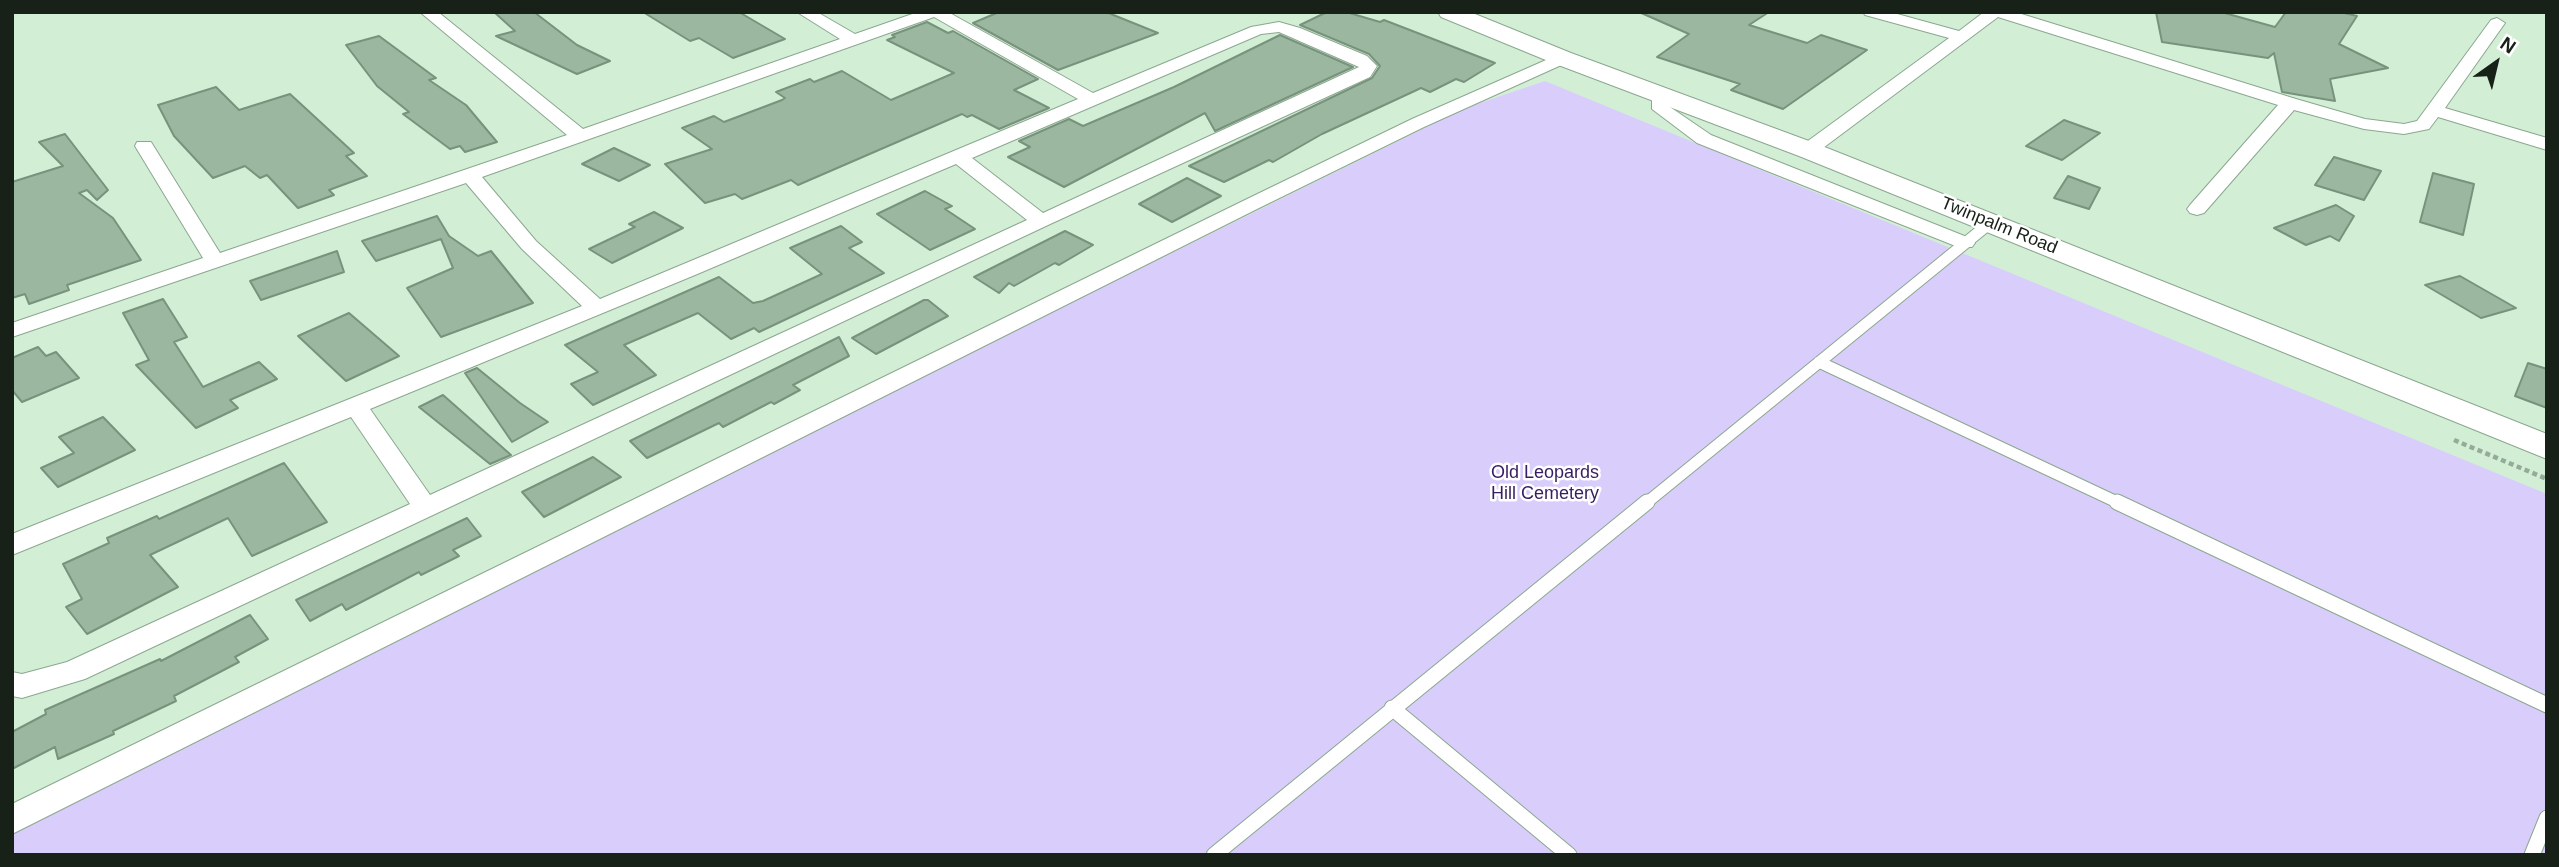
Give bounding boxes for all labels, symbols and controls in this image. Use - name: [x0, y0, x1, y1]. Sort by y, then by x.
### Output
- north arrow: [2461, 28, 2531, 98]
- text: N: [2496, 33, 2520, 58]
- street label: Twinpalm Road: [1937, 193, 2061, 259]
- park label: Old Leopards Hill Cemetery: [1491, 462, 1599, 504]

